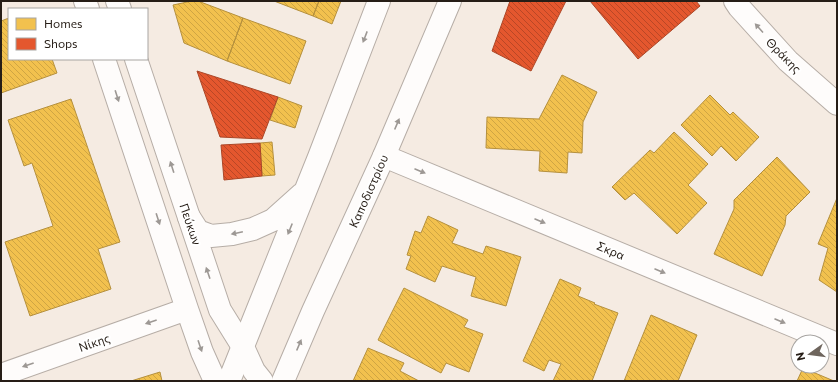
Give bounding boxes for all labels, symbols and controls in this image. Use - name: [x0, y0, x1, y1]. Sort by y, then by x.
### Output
- legend: [8, 8, 148, 60]
- text: Homes: [44, 16, 82, 30]
- one-way arrow: [754, 23, 763, 34]
- one-way arrow: [361, 32, 367, 44]
- street label: Θράκης: [764, 35, 804, 75]
- text: Shops: [44, 36, 78, 50]
- one-way arrow: [114, 90, 120, 102]
- one-way arrow: [395, 118, 401, 130]
- street label: Καποδιστρίου: [346, 152, 390, 230]
- one-way arrow: [169, 161, 175, 173]
- one-way arrow: [415, 168, 427, 174]
- street label: Πεύκων: [177, 201, 205, 247]
- one-way arrow: [155, 214, 161, 226]
- one-way arrow: [535, 218, 547, 224]
- one-way arrow: [287, 223, 293, 235]
- one-way arrow: [230, 230, 243, 236]
- street label: Σκρα: [595, 238, 627, 262]
- one-way arrow: [205, 266, 211, 278]
- one-way arrow: [655, 268, 667, 274]
- one-way arrow: [775, 318, 787, 324]
- one-way arrow: [144, 320, 156, 326]
- street label: Νίκης: [77, 330, 112, 354]
- north arrow: [790, 334, 830, 374]
- one-way arrow: [296, 339, 302, 351]
- one-way arrow: [197, 340, 203, 352]
- text: N: [793, 351, 807, 362]
- one-way arrow: [22, 363, 34, 369]

